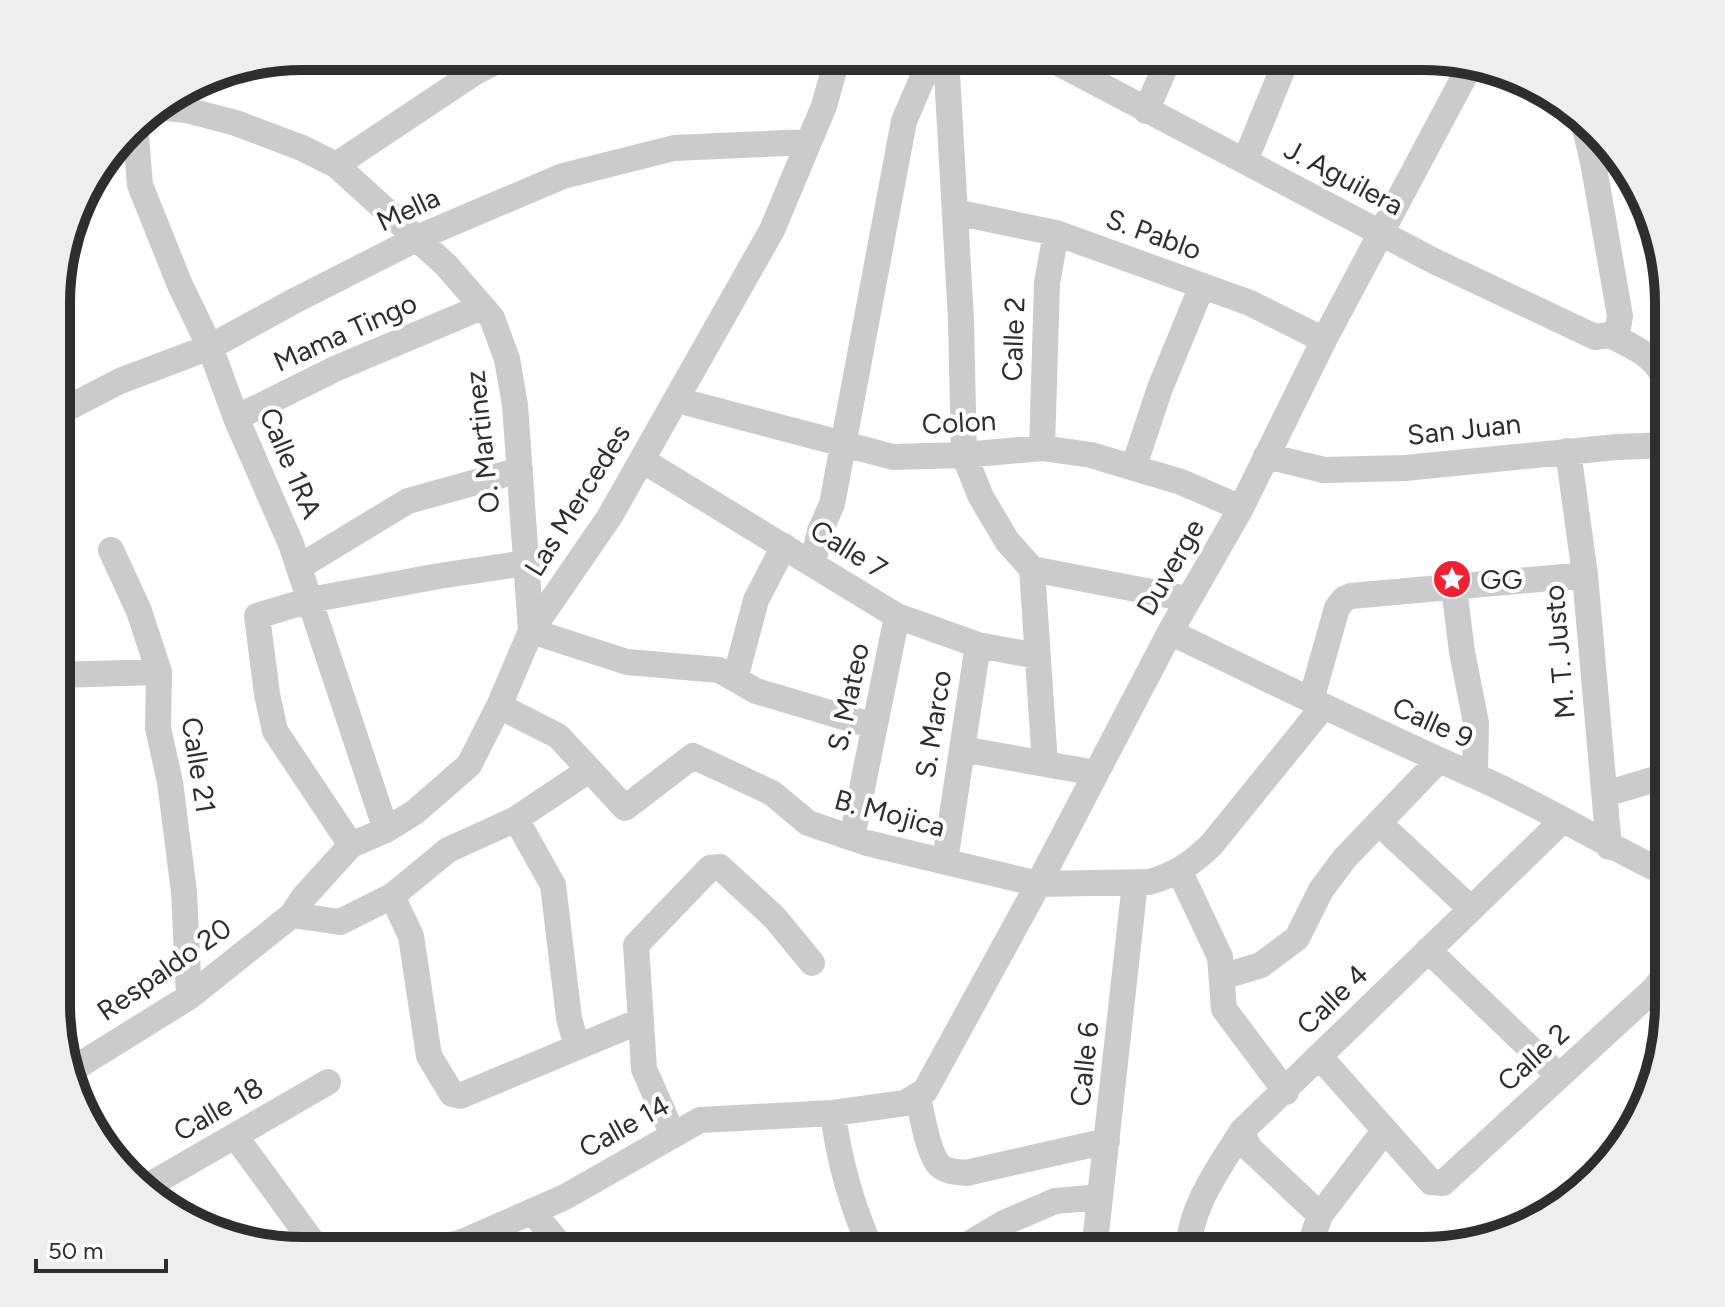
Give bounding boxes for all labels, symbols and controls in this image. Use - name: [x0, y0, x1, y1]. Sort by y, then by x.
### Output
- street label: J. Aguilera: [1279, 132, 1409, 222]
- street label: Mella: [371, 180, 445, 238]
- street label: S. Pablo: [1102, 201, 1206, 267]
- street label: Mama Tingo: [268, 285, 422, 379]
- street label: Calle 2: [995, 296, 1031, 382]
- street label: O. Martinez: [458, 369, 506, 515]
- street label: Calle 1RA: [252, 402, 330, 524]
- street label: Colon: [921, 403, 997, 441]
- street label: San Juan: [1406, 406, 1522, 452]
- street label: Las Mercedes: [517, 418, 637, 582]
- street label: Calle 7: [804, 512, 894, 586]
- street label: Duverge: [1129, 513, 1211, 621]
- place icon: GG: [1431, 558, 1473, 600]
- place label: GG: [1480, 562, 1523, 596]
- street label: M. T. Justo: [1536, 584, 1582, 720]
- street label: S. Mateo: [820, 640, 876, 754]
- street label: S. Marco: [908, 668, 958, 780]
- street label: Calle 9: [1387, 689, 1479, 755]
- street label: Calle 21: [175, 715, 223, 815]
- street label: B. Mojica: [831, 782, 949, 844]
- street label: Respaldo 20: [90, 910, 238, 1028]
- street label: Calle 4: [1289, 957, 1375, 1041]
- street label: Calle 2: [1490, 1016, 1576, 1098]
- street label: Calle 6: [1063, 1020, 1105, 1108]
- street label: Calle 18: [167, 1070, 269, 1148]
- street label: Calle 14: [573, 1087, 675, 1165]
- scale bar: [36, 1223, 166, 1273]
- text: 50 m: [48, 1236, 104, 1265]

